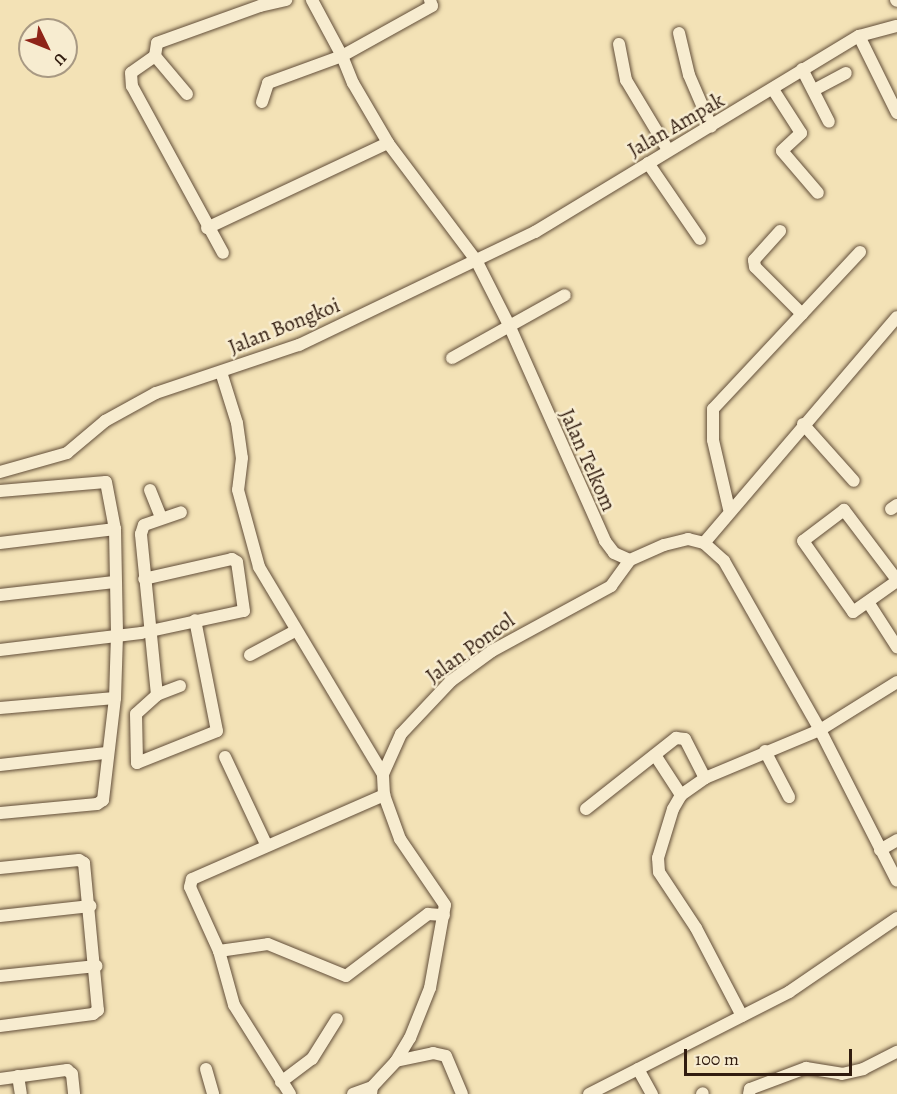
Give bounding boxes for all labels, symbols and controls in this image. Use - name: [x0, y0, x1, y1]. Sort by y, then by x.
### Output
- north arrow: [18, 18, 78, 78]
- text: U: [48, 48, 71, 70]
- street label: Jalan Ampak: [623, 87, 729, 163]
- street label: Jalan Bongkoi: [225, 292, 343, 360]
- street label: Jalan Telkom: [554, 405, 622, 515]
- street label: Jalan Poncol: [421, 607, 519, 689]
- scale bar: [687, 1037, 855, 1075]
- text: 100 m: [695, 1047, 739, 1071]

